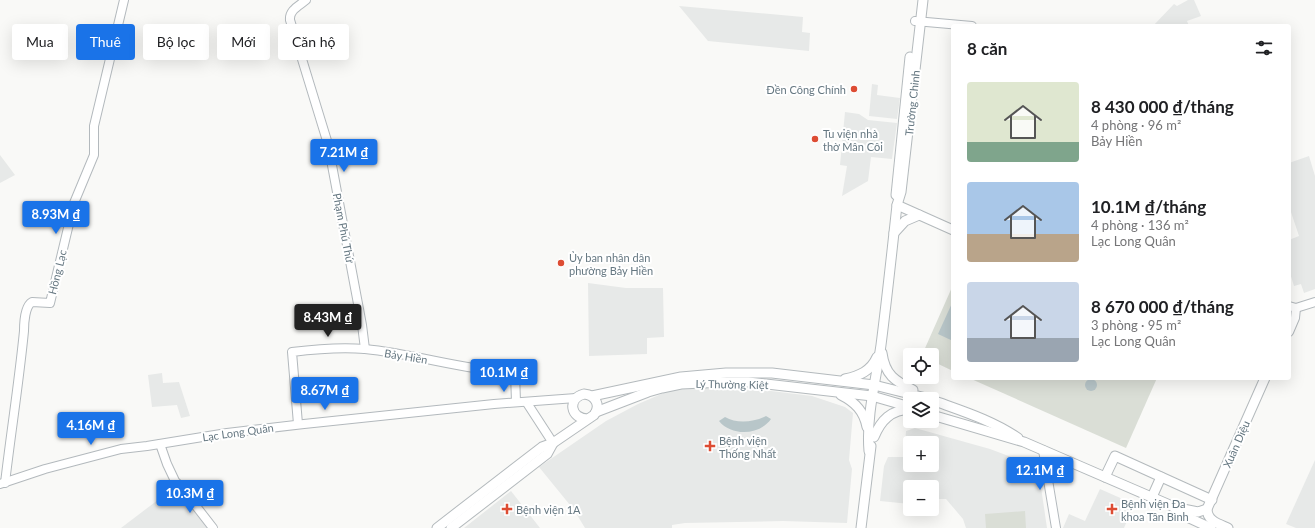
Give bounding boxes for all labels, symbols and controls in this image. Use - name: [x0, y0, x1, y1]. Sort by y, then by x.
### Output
- chip: Mua: [12, 24, 68, 60]
- chip: Thuê: [76, 24, 135, 60]
- chip: Bộ lọc: [143, 24, 209, 60]
- chip: Mới: [217, 24, 270, 60]
- chip: Căn hộ: [278, 24, 349, 60]
- icon: filters: [1253, 37, 1275, 59]
- text: 8 căn: [967, 38, 1007, 59]
- street label: Trường Chinh: [902, 69, 922, 137]
- place label: Đền Công Chính: [766, 83, 846, 96]
- marker: Đền Công Chính: [849, 84, 859, 94]
- text: 8 430 000 ₫/tháng: [1091, 96, 1234, 117]
- icon: home: [999, 98, 1047, 146]
- text: 4 phòng · 96 m²: [1091, 117, 1181, 133]
- place label: Tu viện nhà thờ Mân Côi: [823, 127, 883, 153]
- text: Bảy Hiền: [1091, 133, 1142, 149]
- marker: Tu viện nhà thờ Mân Côi: [810, 134, 820, 144]
- pin: 7.21M ₫: [307, 139, 381, 173]
- text: 7.21M ₫: [319, 144, 369, 160]
- street label: Phạm Phú Thứ: [331, 192, 357, 265]
- text: 10.1M ₫/tháng: [1091, 196, 1206, 217]
- icon: home: [999, 198, 1047, 246]
- pin: 8.93M ₫: [19, 201, 93, 235]
- text: 8.93M ₫: [31, 206, 81, 222]
- text: 4 phòng · 136 m²: [1091, 217, 1189, 233]
- text: Lạc Long Quân: [1091, 233, 1176, 249]
- street label: Hồng Lạc: [45, 248, 69, 296]
- place label: Ủy ban nhân dân phường Bảy Hiền: [569, 251, 653, 277]
- marker: Ủy ban nhân dân phường Bảy Hiền: [556, 258, 566, 268]
- text: 8 670 000 ₫/tháng: [1091, 296, 1234, 317]
- icon: home: [999, 298, 1047, 346]
- pin: 8.43M ₫: [291, 304, 365, 338]
- text: 8.43M ₫: [303, 309, 353, 325]
- text: 3 phòng · 95 m²: [1091, 317, 1181, 333]
- text: Lạc Long Quân: [1091, 333, 1176, 349]
- street label: Bảy Hiền: [384, 346, 428, 366]
- map controls: [903, 348, 939, 516]
- button: locate: [903, 348, 939, 384]
- pin: 10.1M ₫: [467, 359, 541, 393]
- text: 10.1M ₫: [479, 364, 529, 380]
- pin: 8.67M ₫: [288, 377, 362, 411]
- street label: Lý Thường Kiệt: [695, 377, 769, 391]
- text: 8.67M ₫: [300, 382, 350, 398]
- button: layers: [903, 392, 939, 428]
- pin: 4.16M ₫: [54, 412, 128, 446]
- text: 4.16M ₫: [66, 417, 116, 433]
- street label: Xuân Diệu: [1220, 418, 1252, 470]
- street label: Lạc Long Quân: [202, 421, 274, 443]
- place label: Bệnh viện Thống Nhất: [719, 434, 776, 460]
- button: +: [903, 436, 939, 472]
- marker: Bệnh viện Thống Nhất: [704, 440, 716, 452]
- pin: 12.1M ₫: [1003, 457, 1077, 491]
- text: 12.1M ₫: [1015, 462, 1065, 478]
- pin: 10.3M ₫: [153, 480, 227, 514]
- button: −: [903, 480, 939, 516]
- text: 10.3M ₫: [165, 485, 215, 501]
- place label: Bệnh viện Đa khoa Tân Bình: [1121, 497, 1189, 523]
- marker: Bệnh viện 1A: [501, 503, 513, 515]
- place label: Bệnh viện 1A: [516, 503, 581, 516]
- marker: Bệnh viện Đa khoa Tân Bình: [1106, 503, 1118, 515]

